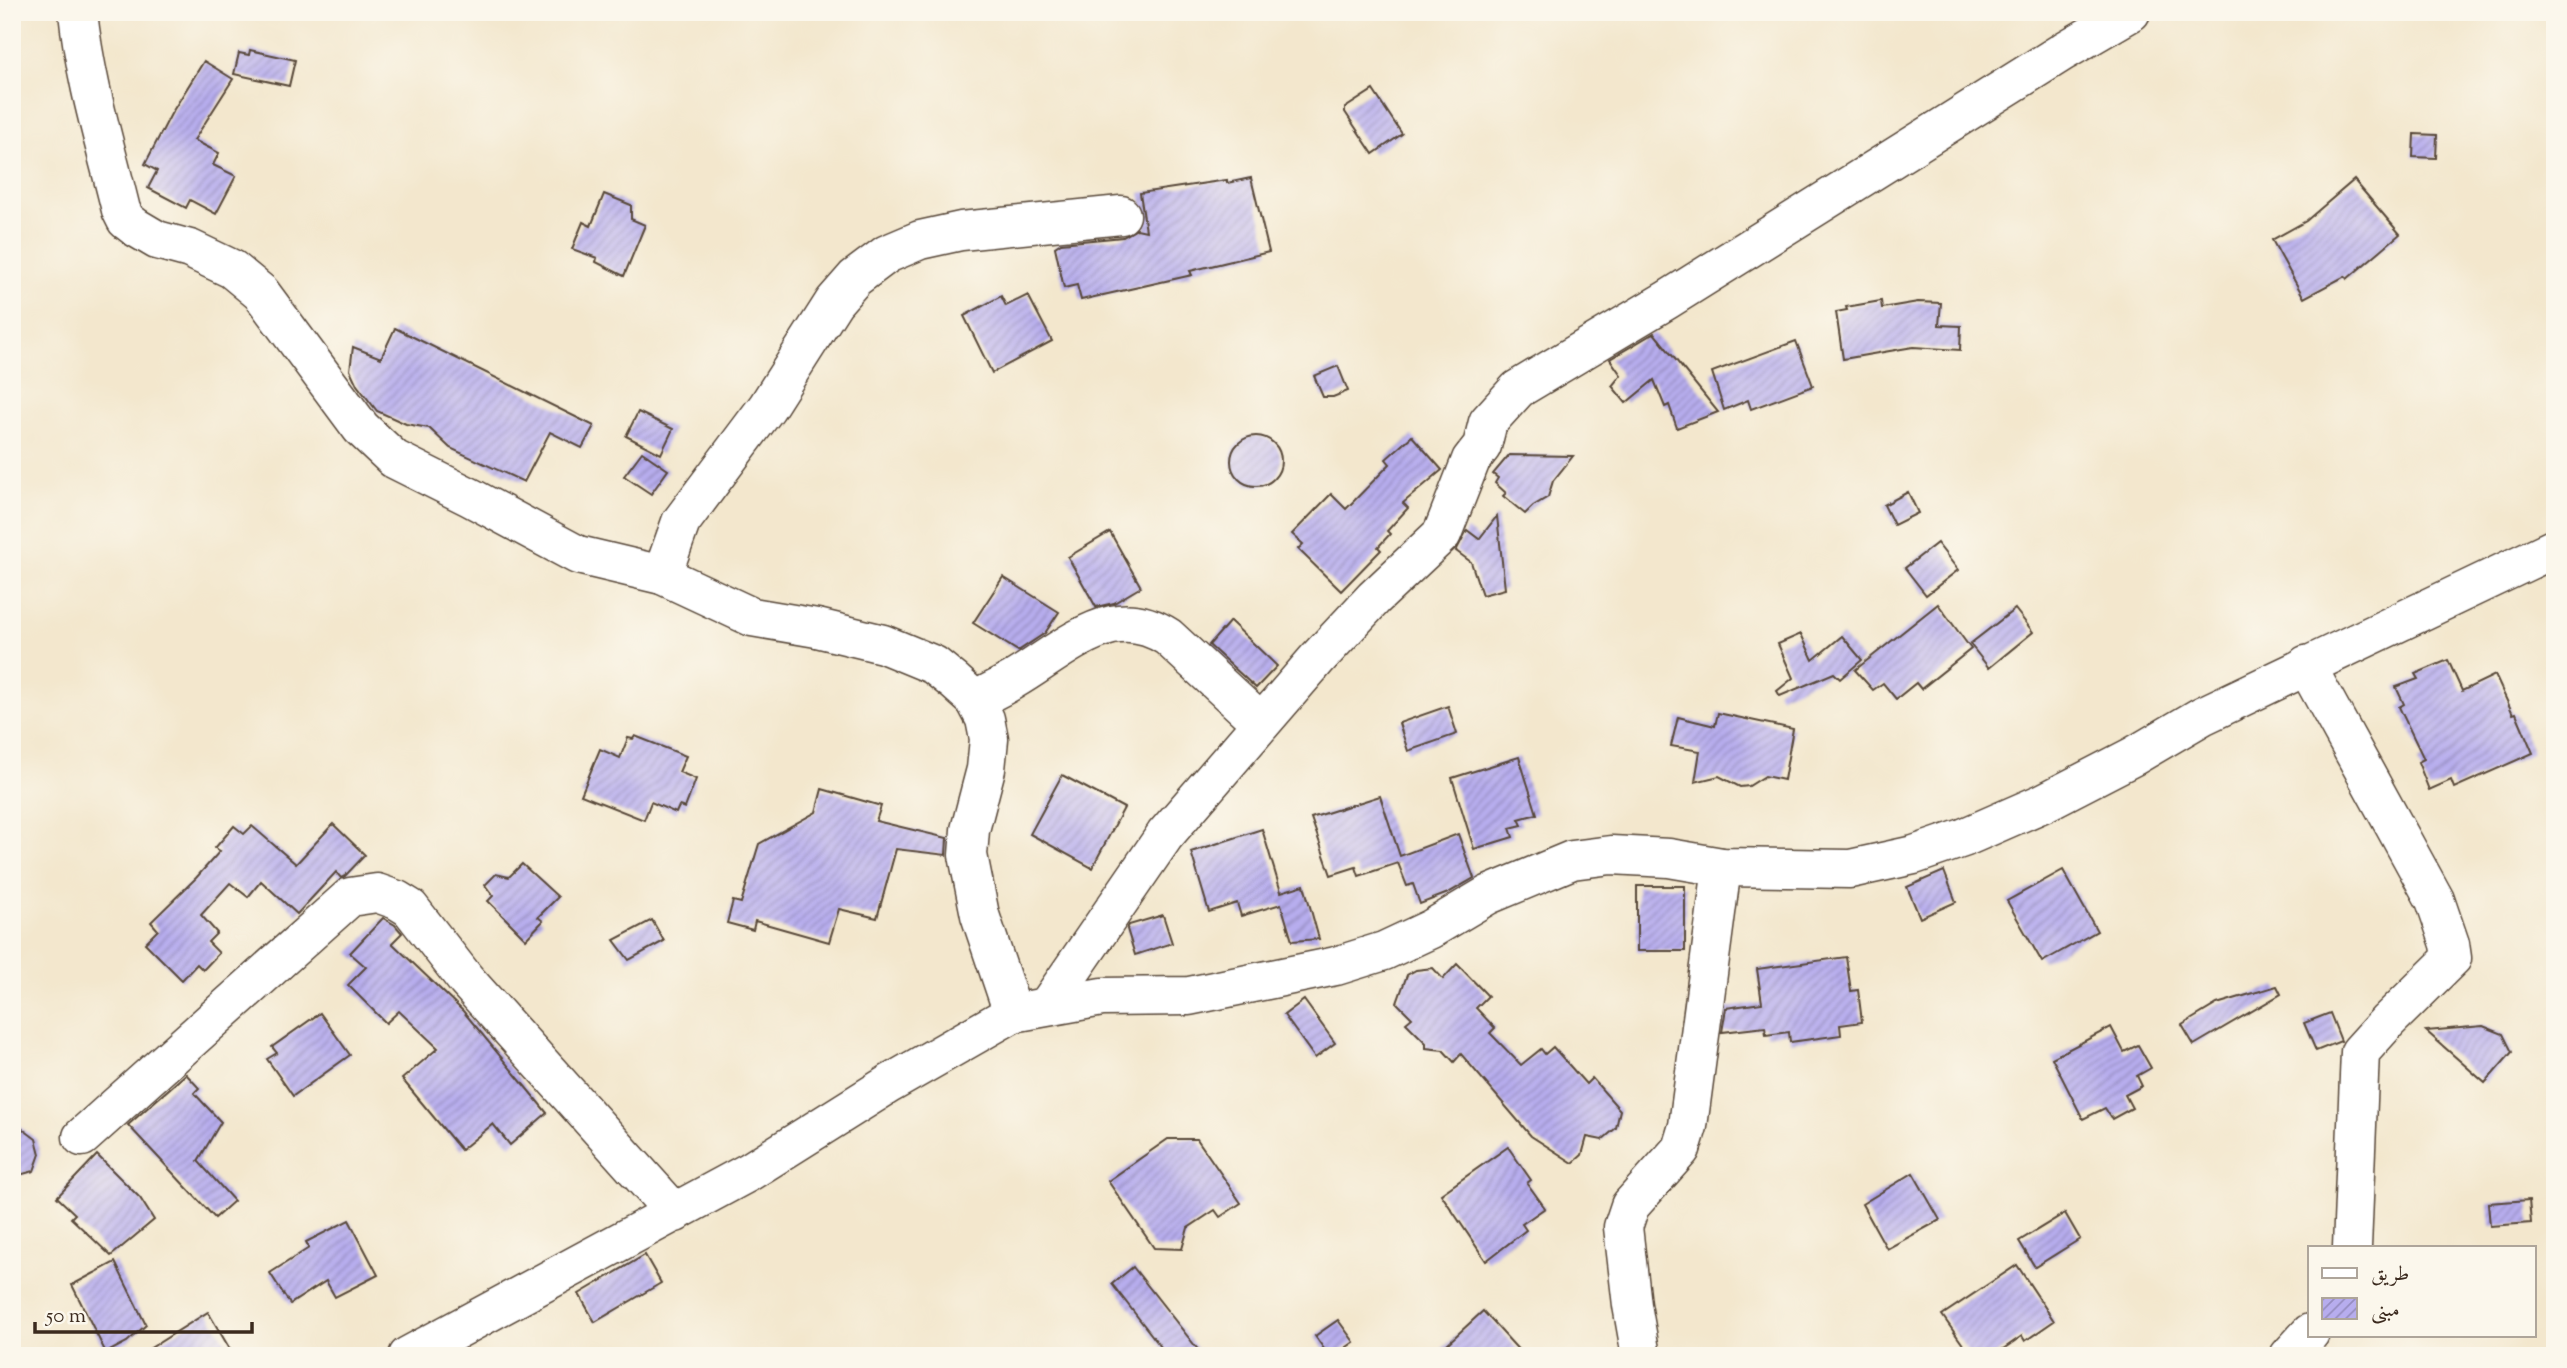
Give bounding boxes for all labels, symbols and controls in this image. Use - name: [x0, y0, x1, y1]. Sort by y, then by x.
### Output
- legend: [2308, 1246, 2536, 1336]
- text: طريق: [2371, 1260, 2409, 1290]
- scale bar: [35, 1291, 252, 1335]
- text: مبنى: [2371, 1296, 2400, 1326]
- text: 50 m: [45, 1302, 86, 1332]

